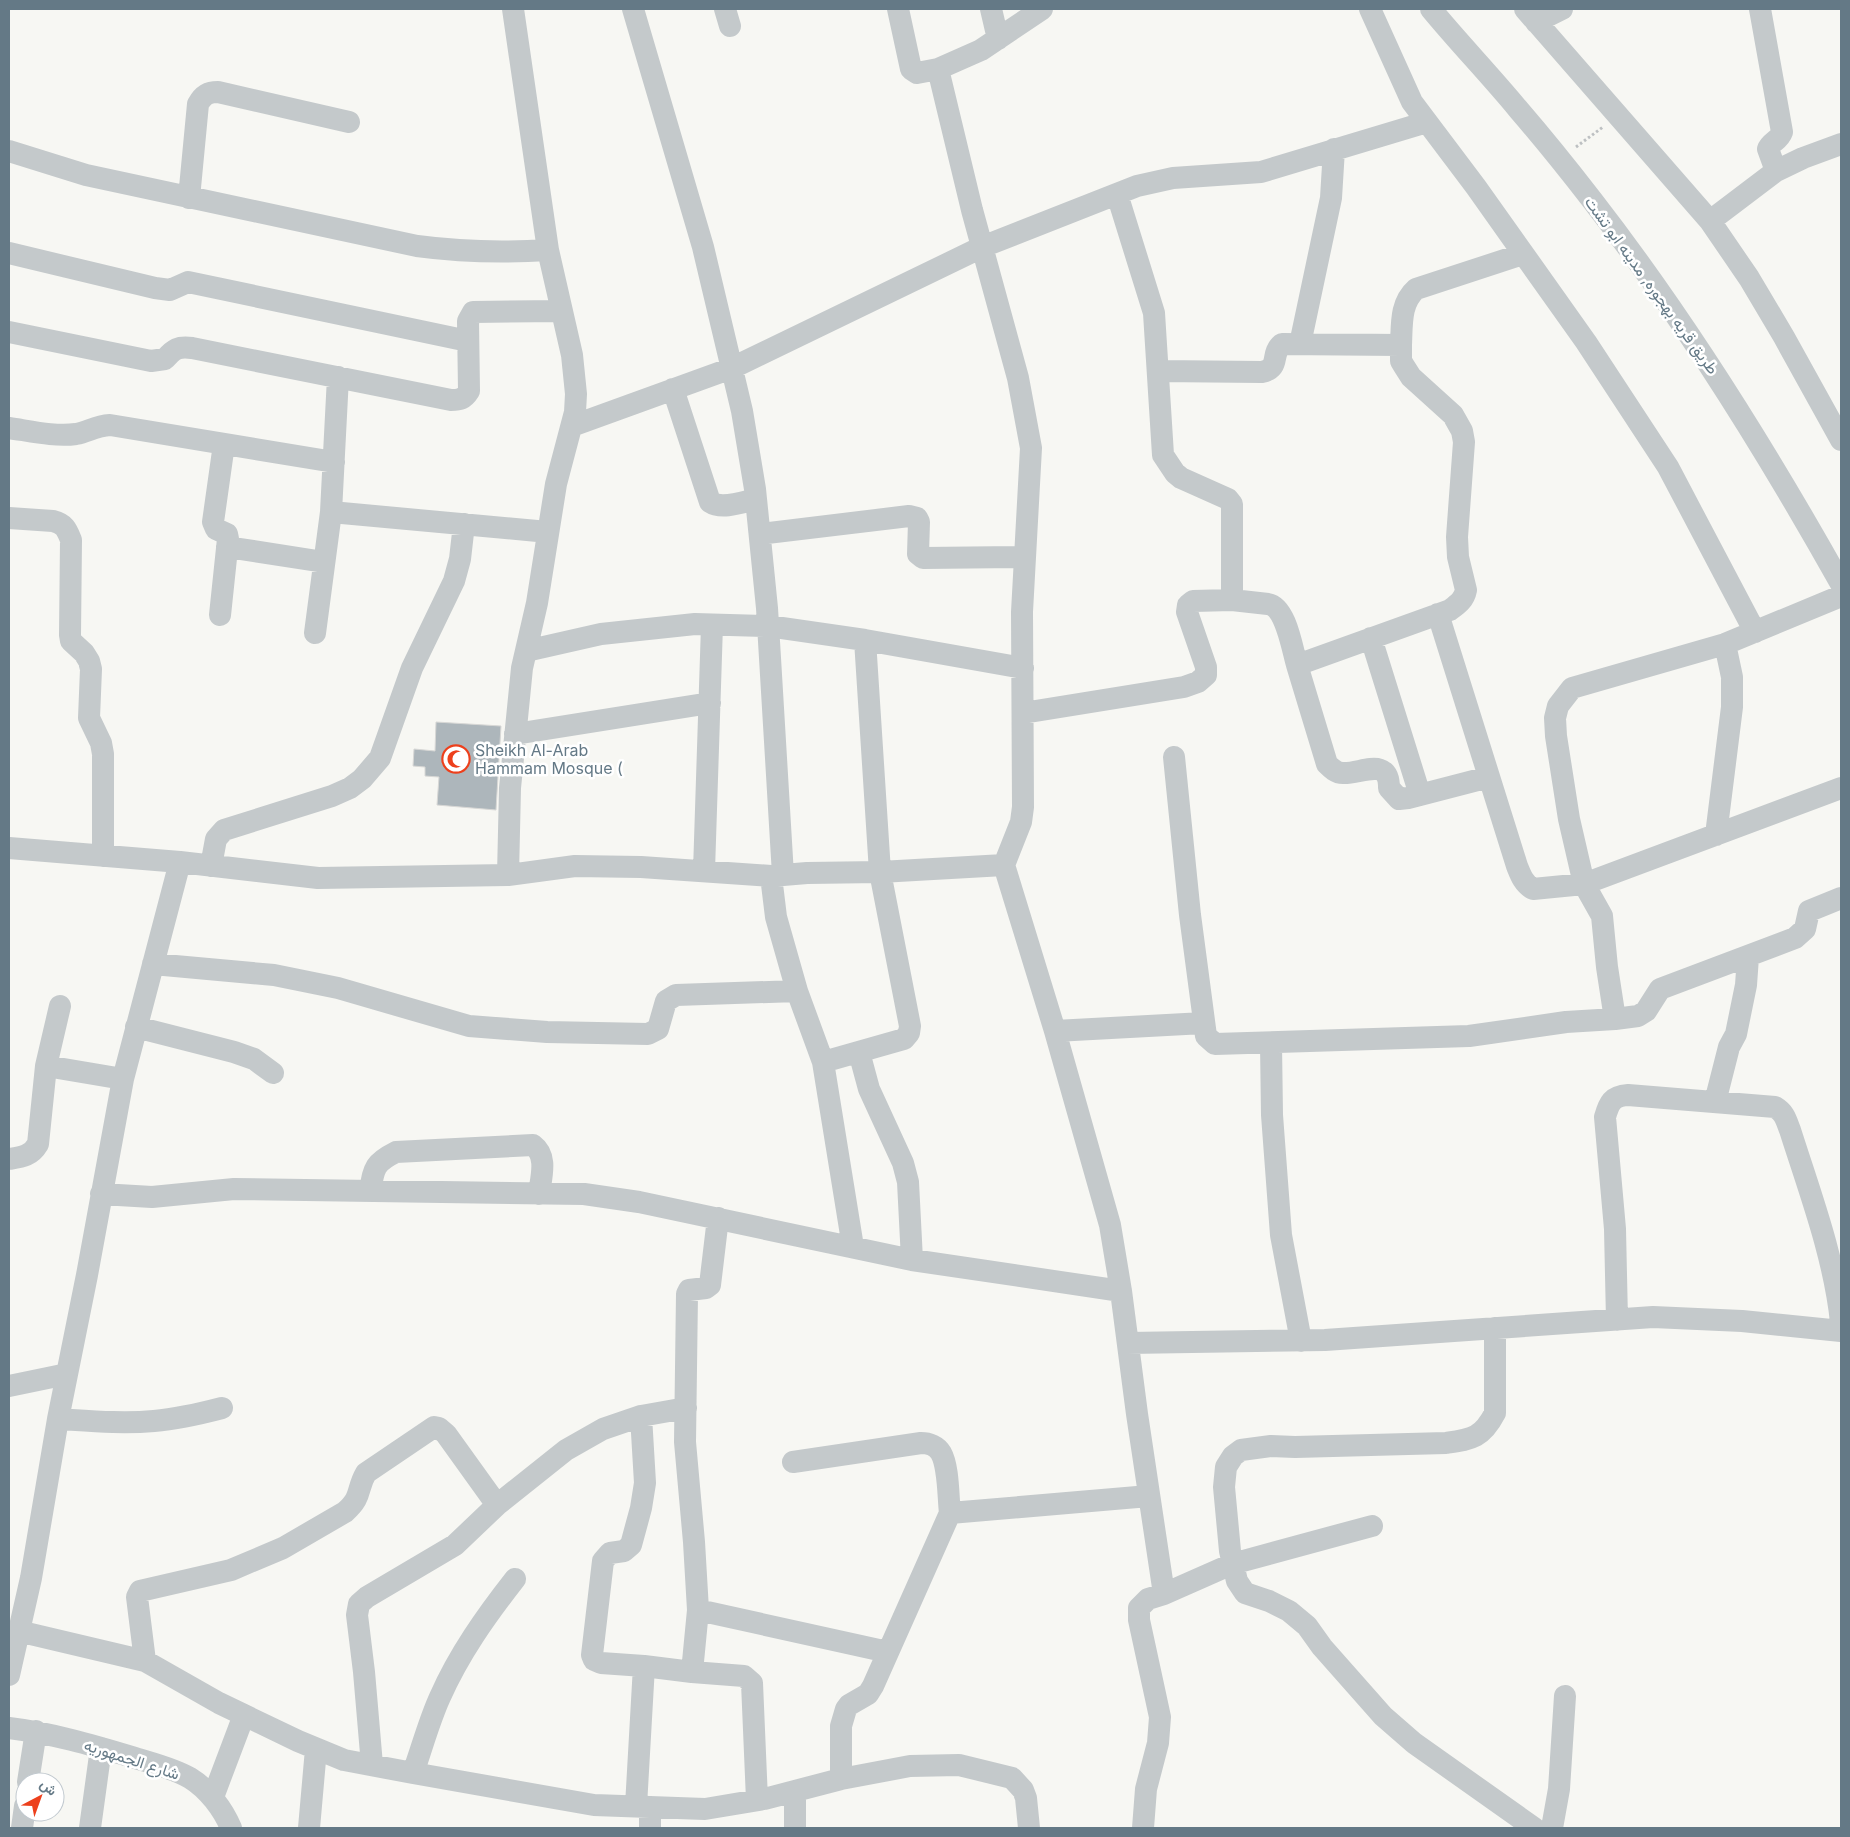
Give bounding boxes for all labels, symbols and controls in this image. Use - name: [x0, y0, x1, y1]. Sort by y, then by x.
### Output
- street label: طريق قريه بهجوره, مدينه ابو تشت: [1580, 192, 1723, 378]
- place label: Sheikh Al-Arab Hammam Mosque (: [475, 740, 623, 778]
- mosque icon: Sheikh Al-Arab Hammam Mosque (: [441, 744, 471, 774]
- street label: شارع الجمهوريه: [81, 1734, 182, 1786]
- north arrow: [15, 1772, 65, 1822]
- text: ش: [36, 1775, 61, 1800]

